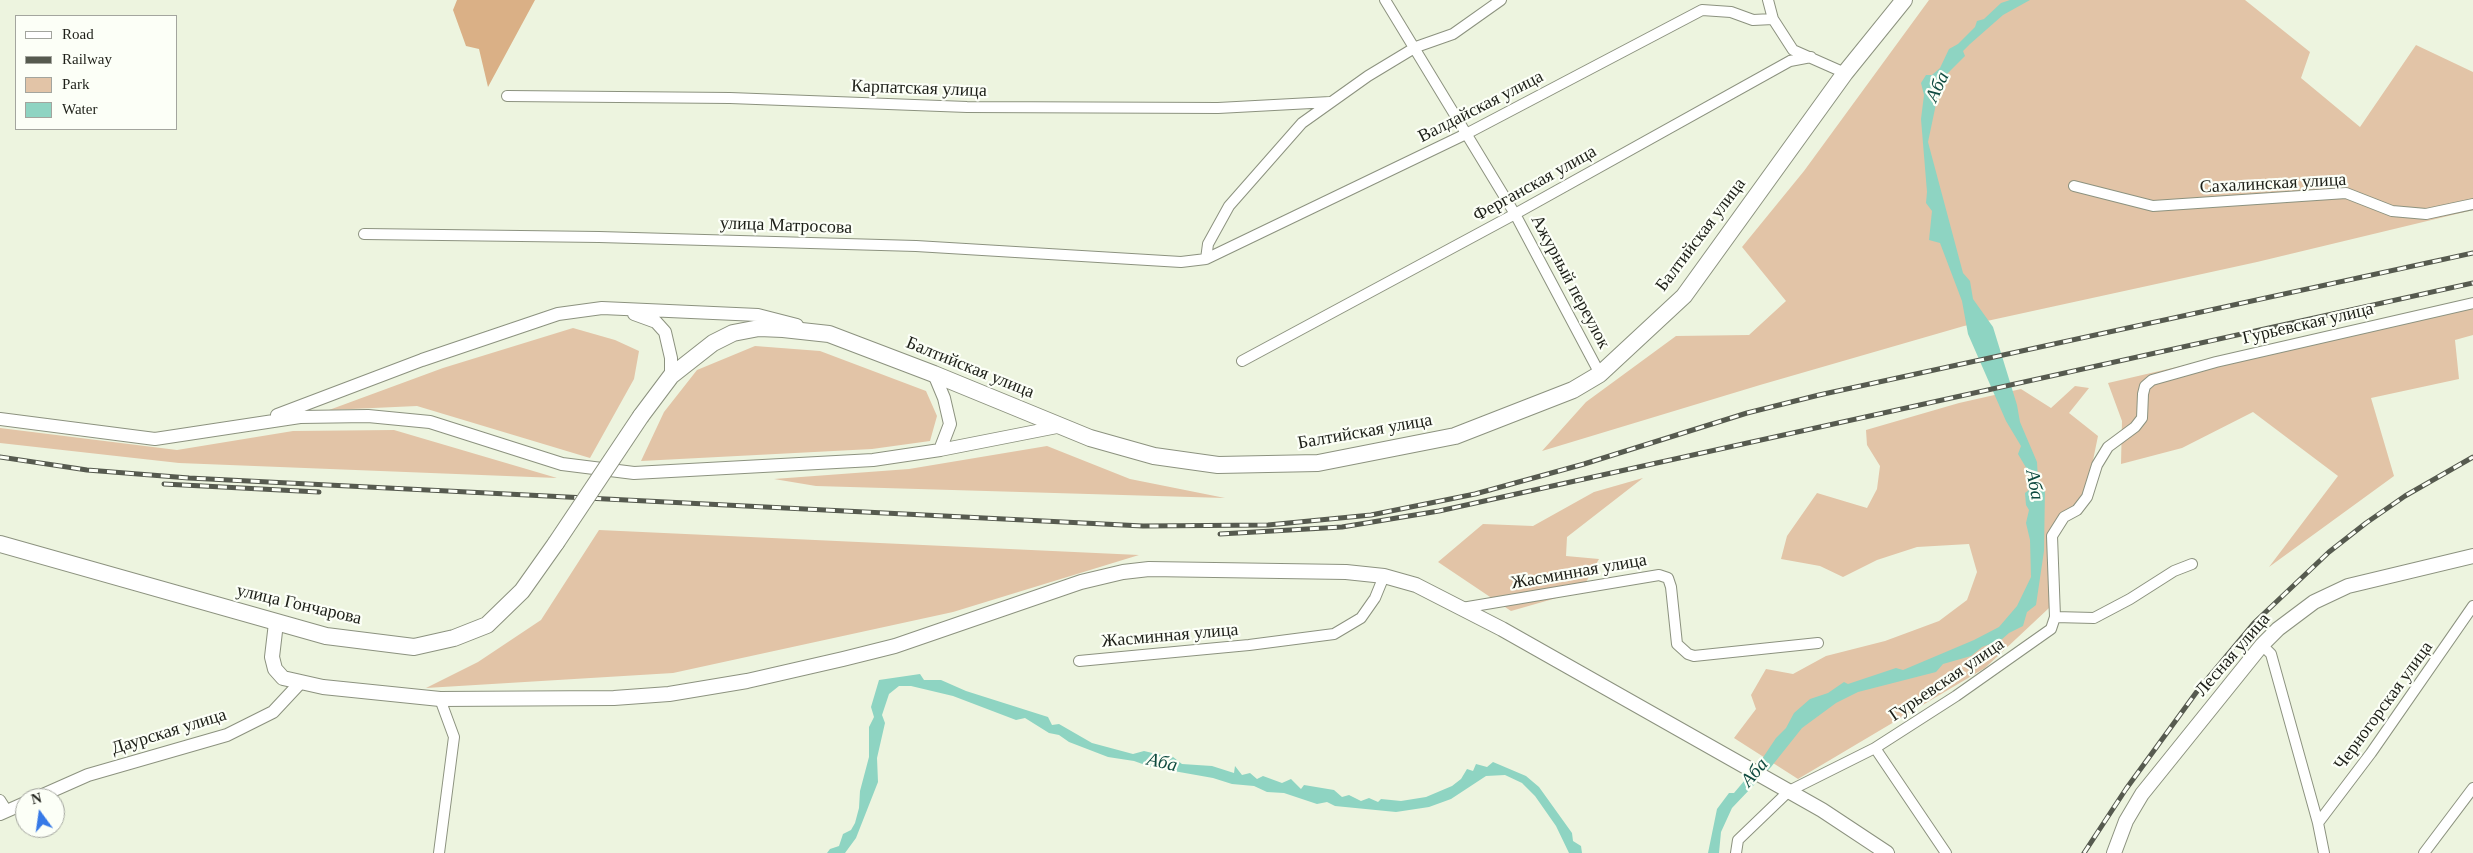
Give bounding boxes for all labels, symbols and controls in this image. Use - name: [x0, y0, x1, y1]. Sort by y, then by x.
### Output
- legend: [15, 15, 178, 130]
- text: Road: [62, 26, 94, 42]
- text: Railway: [62, 51, 112, 67]
- street label: Валдайская улица: [1415, 66, 1547, 148]
- water label: Аба: [1921, 68, 1955, 106]
- text: Park: [62, 76, 90, 92]
- street label: Карпатская улица: [851, 76, 987, 102]
- text: Water: [62, 101, 97, 117]
- street label: Ферганская улица: [1469, 141, 1601, 227]
- street label: Сахалинская улица: [2199, 169, 2347, 199]
- street label: Балтийская улица: [1651, 174, 1751, 296]
- street label: Ажурный переулок: [1526, 211, 1614, 353]
- street label: улица Матросова: [720, 213, 852, 239]
- street label: Гурьевская улица: [2240, 298, 2376, 350]
- street label: Балтийская улица: [903, 332, 1037, 404]
- street label: Балтийская улица: [1296, 410, 1434, 454]
- water label: Аба: [2020, 468, 2048, 502]
- street label: Жасминная улица: [1510, 549, 1648, 595]
- street label: улица Гончарова: [234, 580, 364, 630]
- street label: Лесная улица: [2191, 609, 2275, 701]
- street label: Жасминная улица: [1101, 619, 1239, 653]
- street label: Гурьевская улица: [1885, 634, 2009, 726]
- street label: Черногорская улица: [2330, 637, 2438, 775]
- street label: Даурская улица: [109, 704, 229, 760]
- water label: Аба: [1145, 748, 1179, 778]
- water label: Аба: [1737, 754, 1773, 792]
- north arrow: [15, 788, 65, 838]
- text: N: [30, 790, 43, 807]

